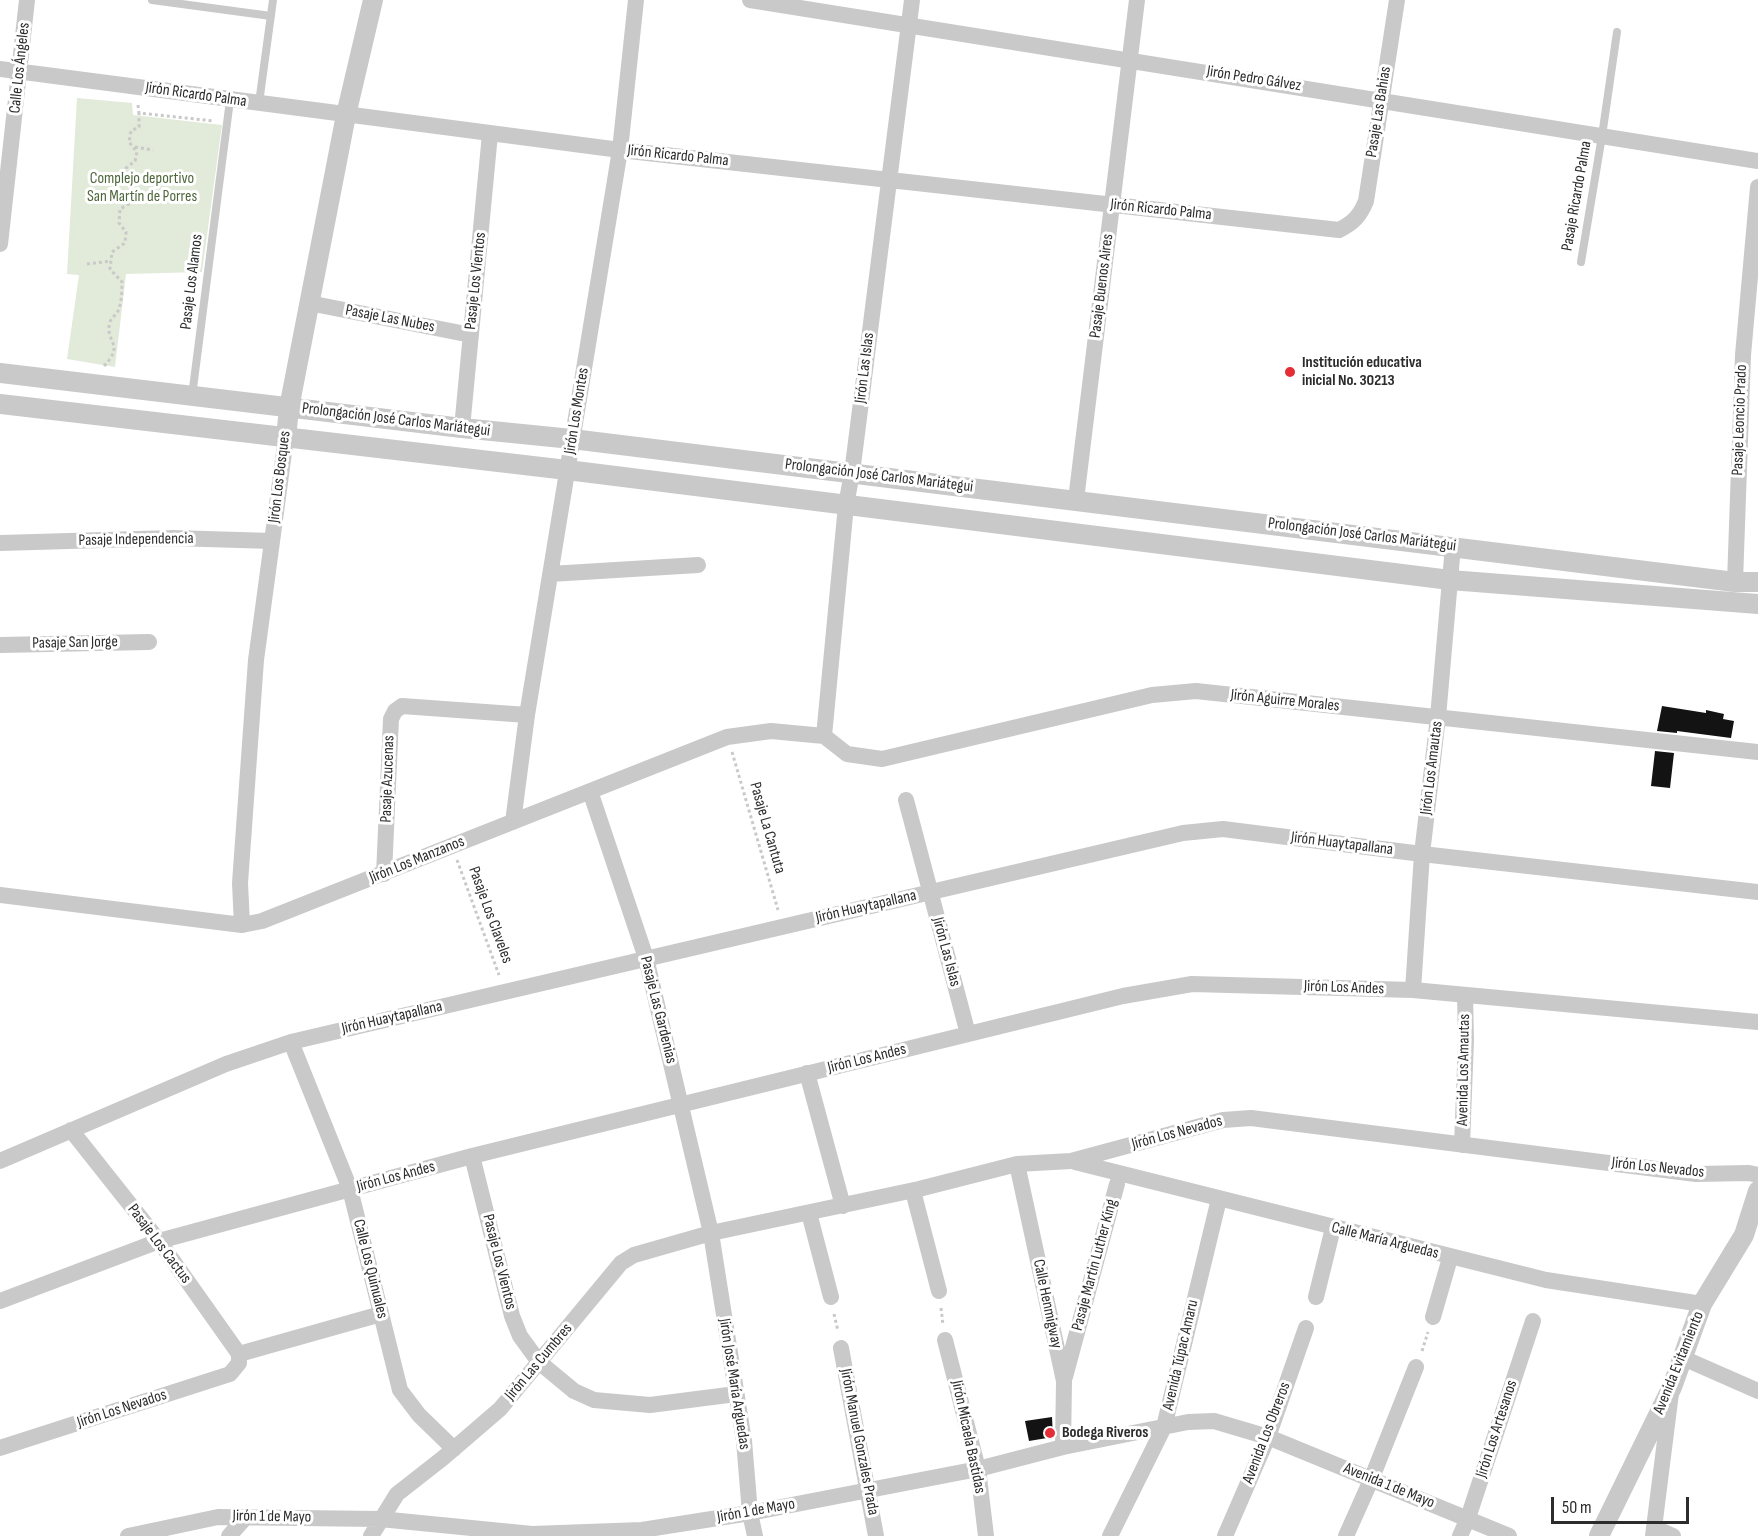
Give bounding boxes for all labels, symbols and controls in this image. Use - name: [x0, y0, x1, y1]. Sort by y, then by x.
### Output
- street label: Calle Los Ángeles: [6, 22, 34, 114]
- street label: Jirón Pedro Gálvez: [1205, 62, 1303, 96]
- street label: Pasaje Las Bahias: [1362, 65, 1396, 159]
- street label: Jirón Ricardo Palma: [144, 78, 248, 112]
- street label: Pasaje Ricardo Palma: [1558, 139, 1596, 253]
- street label: Jirón Ricardo Palma: [626, 141, 730, 171]
- park label: Complejo deportivo San Martín de Porres: [87, 169, 197, 207]
- street label: Jirón Ricardo Palma: [1109, 195, 1213, 225]
- street label: Pasaje Los Vientos: [461, 231, 491, 331]
- street label: Pasaje Los Alamos: [177, 233, 207, 331]
- street label: Pasaje Buenos Aires: [1086, 233, 1118, 339]
- street label: Pasaje Las Nubes: [344, 301, 436, 337]
- street label: Jirón Las Islas: [851, 332, 879, 404]
- place label: Institución educativa inicial No. 30213: [1302, 353, 1422, 391]
- street label: Pasaje Leoncio Prado: [1728, 364, 1752, 476]
- marker: Institución educativa inicial No. 30213: [1283, 365, 1297, 379]
- street label: Jirón Los Montes: [561, 366, 593, 456]
- street label: Prolongación José Carlos Mariátegui: [301, 399, 491, 441]
- street label: Jirón Los Bosques: [265, 430, 295, 524]
- street label: Prolongación José Carlos Mariátegui: [784, 455, 974, 497]
- street label: Prolongación José Carlos Mariátegui: [1267, 514, 1457, 556]
- street label: Pasaje Independencia: [78, 529, 194, 551]
- street label: Pasaje San Jorge: [32, 633, 118, 653]
- street label: Jirón Aguirre Morales: [1230, 686, 1340, 716]
- street label: Jirón Los Amautas: [1417, 720, 1447, 816]
- street label: Pasaje Azucenas: [377, 735, 399, 823]
- street label: Pasaje La Cantuta: [745, 780, 789, 876]
- street label: Jirón Huaytapallana: [1290, 828, 1394, 860]
- street label: Jirón Los Manzanos: [367, 832, 467, 888]
- street label: Pasaje Los Claveles: [464, 864, 516, 966]
- street label: Jirón Huaytapallana: [814, 886, 918, 928]
- street label: Jirón Las Islas: [928, 915, 964, 989]
- street label: Pasaje Las Gardenias: [635, 954, 681, 1066]
- street label: Jirón Los Andes: [1304, 977, 1384, 999]
- street label: Jirón Huaytapallana: [340, 997, 444, 1039]
- street label: Avenida Los Amautas: [1453, 1014, 1475, 1126]
- street label: Jirón Los Andes: [826, 1040, 908, 1078]
- street label: Jirón Los Nevados: [1130, 1112, 1224, 1154]
- street label: Jirón Los Nevados: [1611, 1154, 1705, 1182]
- street label: Jirón Los Andes: [355, 1157, 437, 1197]
- street label: Pasaje Martin Luther King: [1068, 1197, 1122, 1333]
- street label: Pasaje Los Cactus: [123, 1201, 195, 1287]
- street label: Pasaje Los Vientos: [478, 1212, 520, 1312]
- street label: Calle Los Quinuales: [348, 1217, 392, 1321]
- street label: Calle María Arguedas: [1329, 1218, 1441, 1264]
- street label: Calle Henmigway: [1028, 1258, 1066, 1350]
- street label: Avenida Túpac Amaru: [1159, 1298, 1203, 1412]
- street label: Avenida Evitamiento: [1650, 1309, 1708, 1417]
- street label: Jirón José María Arguedas: [714, 1317, 754, 1451]
- street label: Jirón Las Cumbres: [501, 1320, 577, 1404]
- street label: Jirón Manuel Gonzales Prada: [835, 1367, 883, 1517]
- street label: Jirón Los Artesanos: [1472, 1378, 1522, 1480]
- street label: Jirón Micaela Bastidas: [947, 1379, 989, 1495]
- street label: Avenida Los Obreros: [1239, 1380, 1295, 1486]
- street label: Jirón Los Nevados: [75, 1386, 169, 1432]
- place label: Bodega Riveros: [1062, 1423, 1148, 1443]
- marker: Bodega Riveros: [1043, 1426, 1057, 1440]
- street label: Avenida 1 de Mayo: [1341, 1459, 1437, 1513]
- scale bar: [1554, 1485, 1692, 1523]
- street label: Jirón 1 de Mayo: [716, 1495, 796, 1527]
- text: 50 m: [1562, 1497, 1592, 1518]
- street label: Jirón 1 de Mayo: [233, 1507, 311, 1527]

